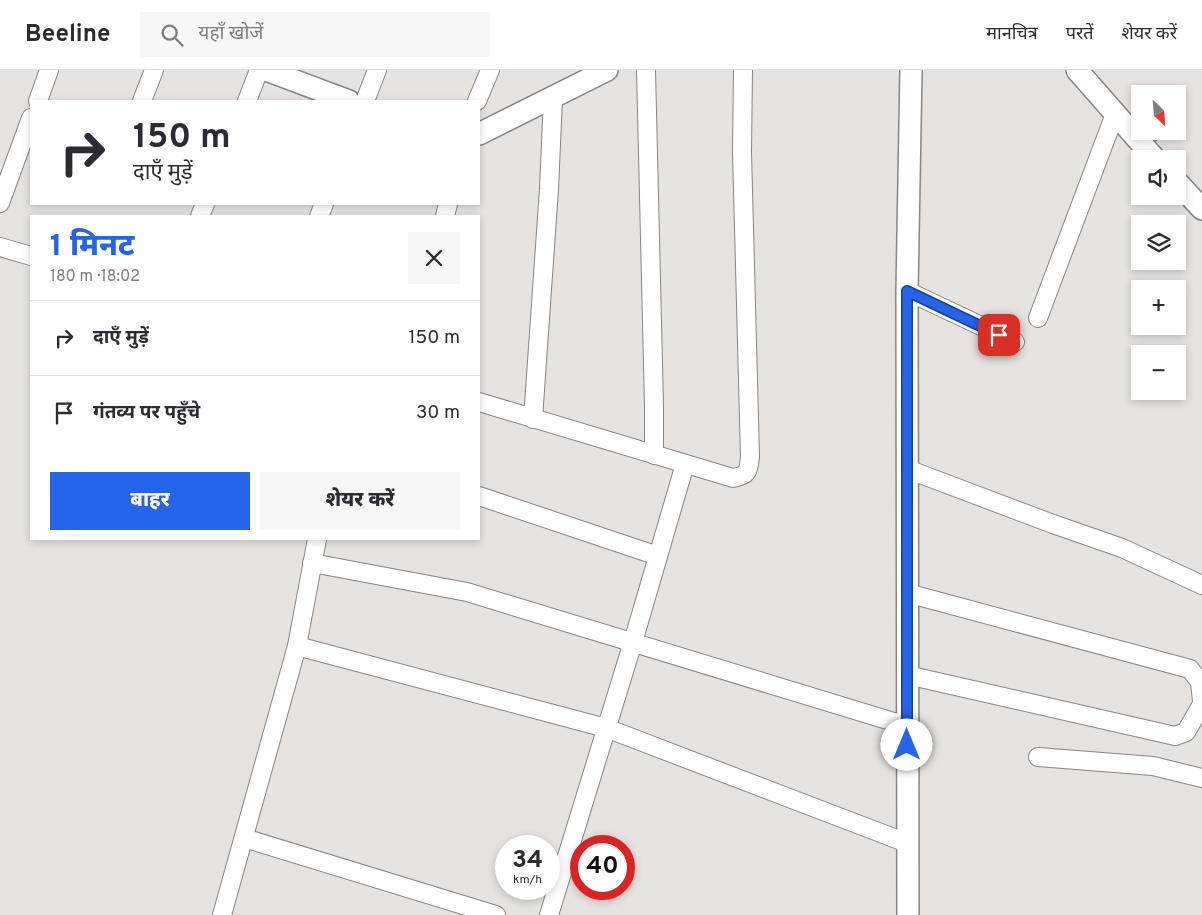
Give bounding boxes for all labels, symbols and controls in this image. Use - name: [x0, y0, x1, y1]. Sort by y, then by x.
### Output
- search box: [140, 12, 490, 57]
- text: Beeline: [25, 20, 110, 50]
- icon: search: [158, 21, 186, 49]
- text: यहाँ खोजें: [198, 22, 263, 46]
- text: मानचित्र: [986, 23, 1038, 46]
- text: परतें: [1066, 23, 1094, 46]
- text: शेयर करें: [1122, 23, 1177, 46]
- north arrow: [1131, 85, 1186, 140]
- map controls: [1131, 85, 1186, 400]
- text: 150 m: [133, 116, 231, 160]
- icon: right: [50, 120, 115, 185]
- button: sound: [1131, 150, 1186, 205]
- text: दाएँ मुड़ें: [133, 160, 193, 187]
- button: layers: [1131, 215, 1186, 270]
- text: 1 मिनट: [50, 229, 135, 266]
- button: close: [408, 232, 460, 284]
- text: 180 m · 18:02: [50, 267, 140, 287]
- button: +: [1131, 280, 1186, 335]
- pin: [978, 314, 1020, 356]
- icon: arrive: [985, 321, 1013, 349]
- icon: right: [50, 324, 78, 352]
- text: दाएँ मुड़ें: [93, 326, 149, 350]
- text: 150 m: [408, 326, 460, 350]
- button: −: [1131, 345, 1186, 400]
- icon: arrive: [50, 399, 78, 427]
- text: गंतव्य पर पहुँचे: [93, 401, 200, 425]
- text: 30 m: [416, 401, 460, 425]
- button: बाहर: [50, 472, 250, 530]
- button: शेयर करें: [260, 472, 460, 530]
- position arrow: [880, 718, 932, 770]
- speed limit sign: 40: [570, 835, 635, 900]
- text: 34: [512, 845, 543, 877]
- text: km/h: [513, 872, 542, 888]

